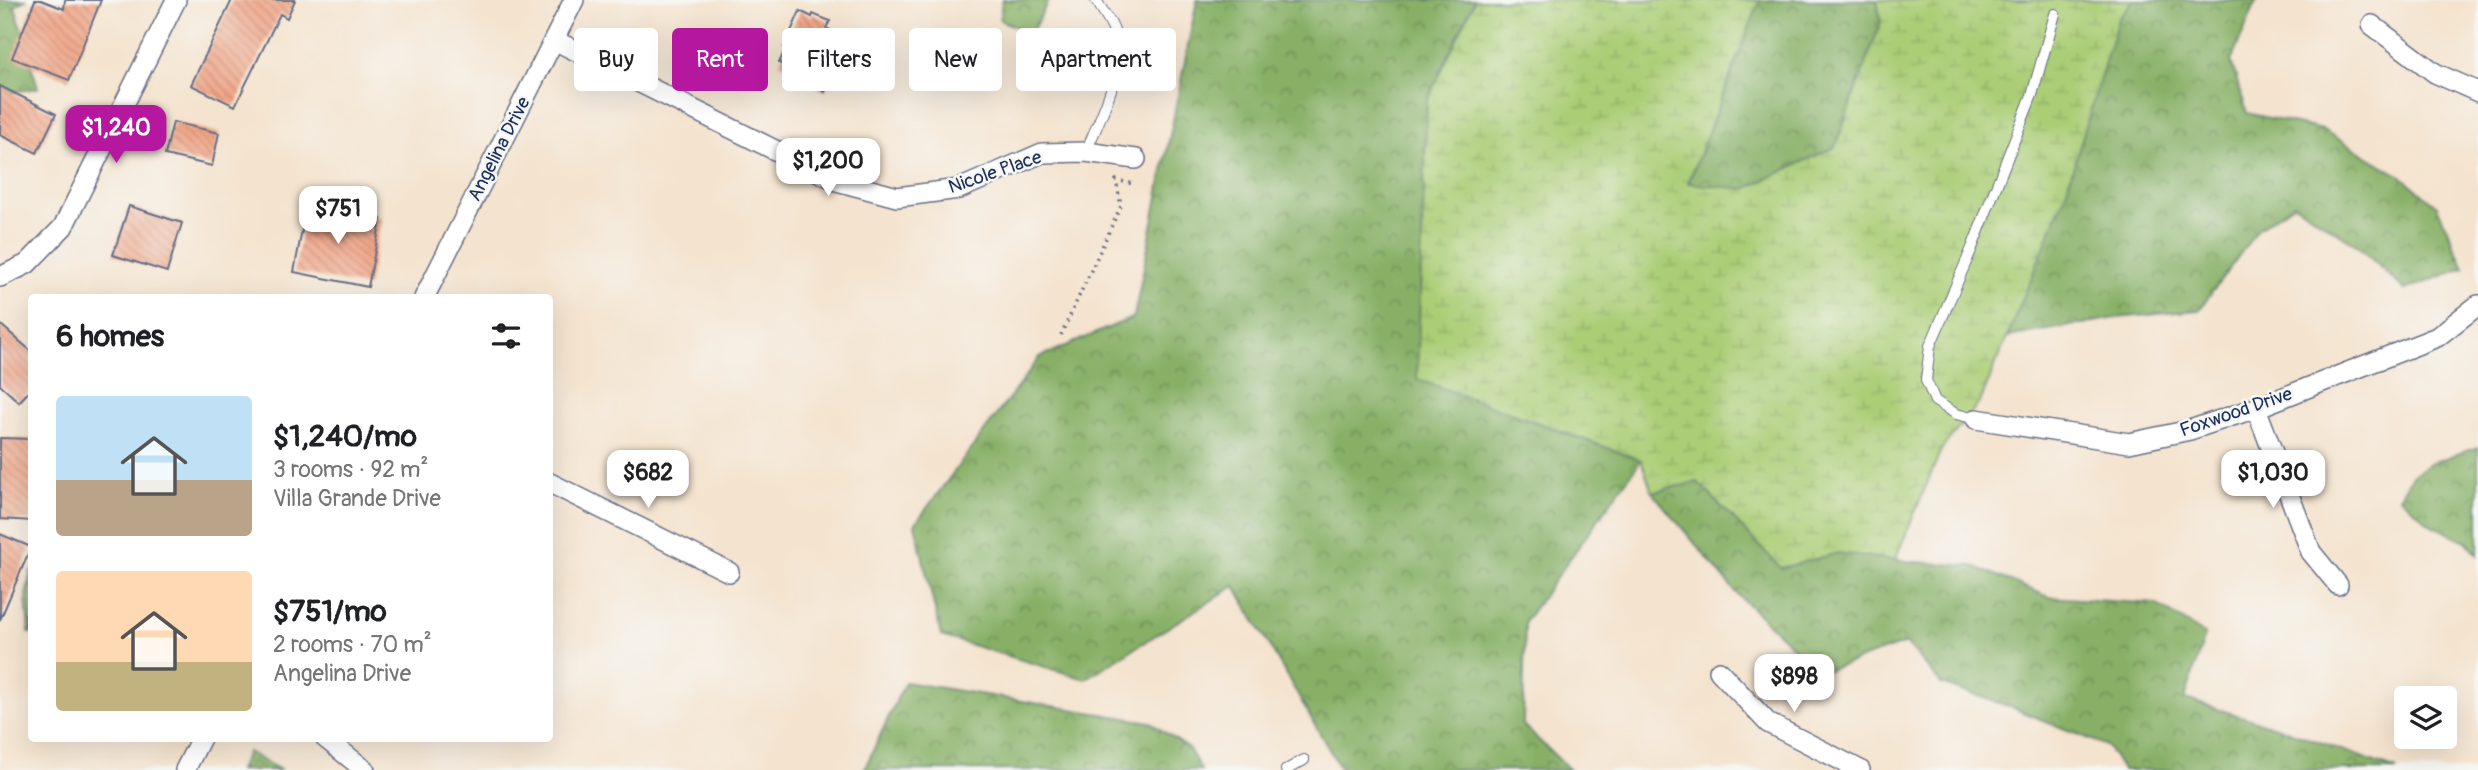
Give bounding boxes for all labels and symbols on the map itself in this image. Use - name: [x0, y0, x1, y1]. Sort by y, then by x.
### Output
- street label: Angelina Drive: [462, 92, 536, 205]
- pin: $1,240: [59, 106, 173, 165]
- pin: $1,200: [771, 138, 885, 198]
- street label: Nicole Place: [945, 145, 1045, 199]
- pin: $751: [297, 187, 379, 246]
- street label: Foxwood Drive: [2177, 381, 2296, 442]
- pin: $682: [607, 450, 689, 510]
- pin: $1,030: [2216, 450, 2330, 510]
- pin: $898: [1753, 654, 1835, 714]

